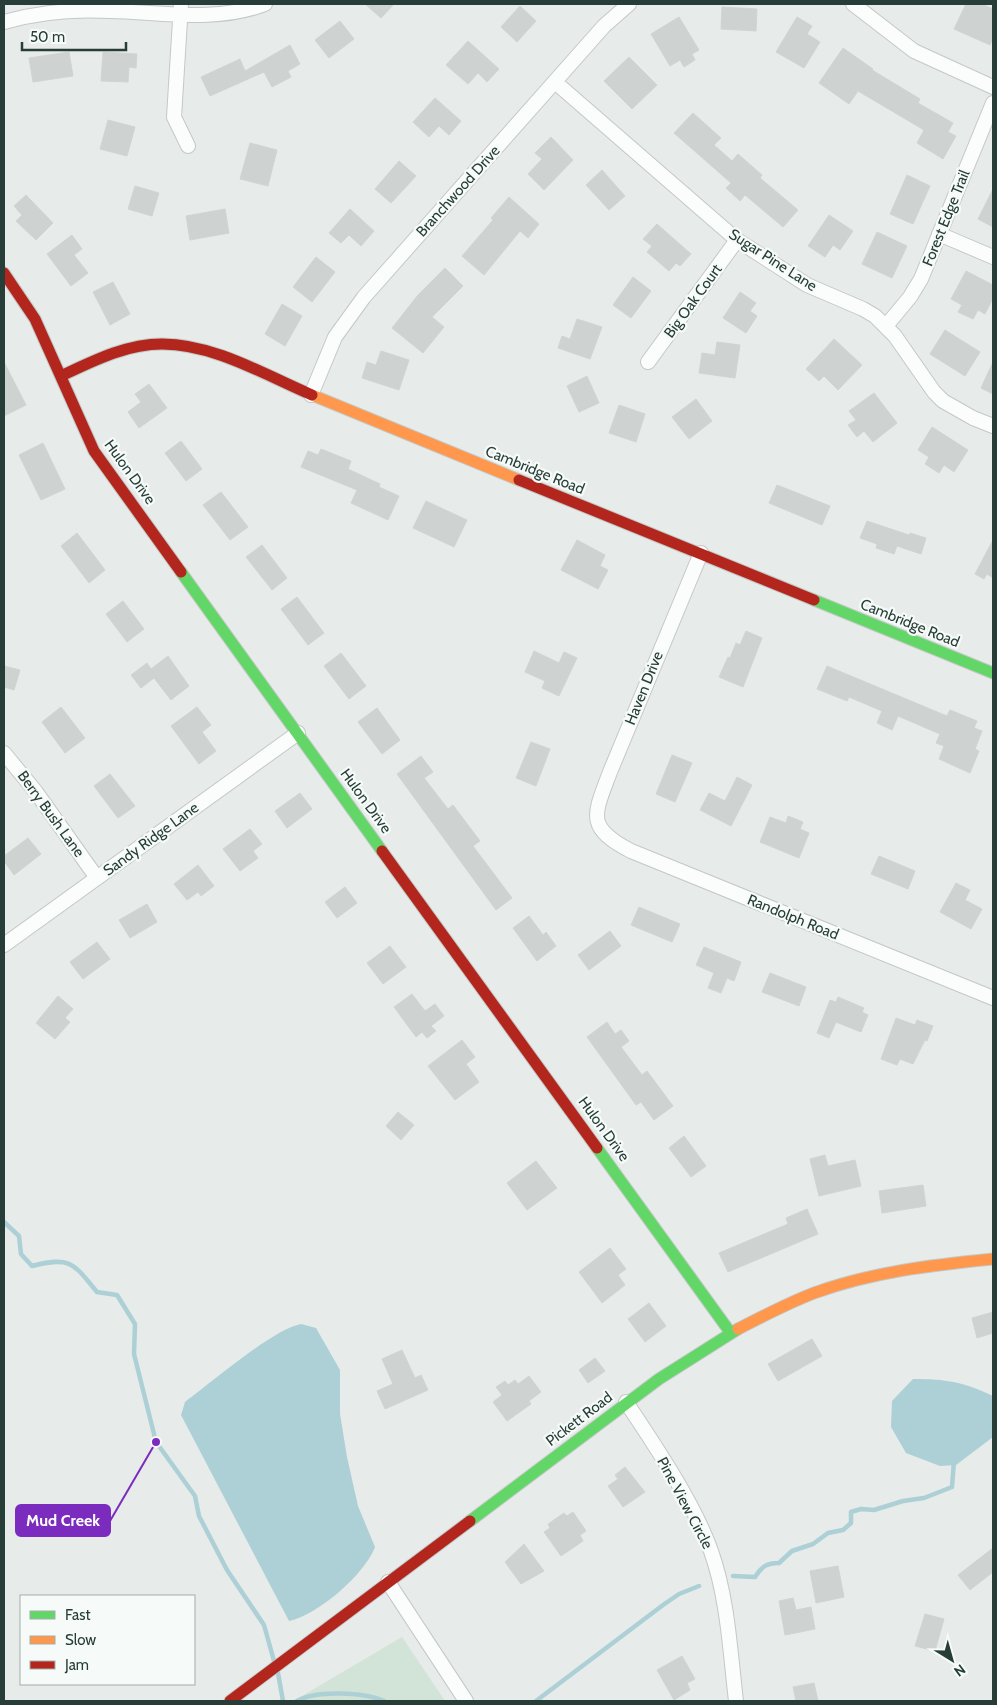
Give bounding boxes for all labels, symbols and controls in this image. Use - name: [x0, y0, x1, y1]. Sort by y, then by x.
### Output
- scale bar: [22, 20, 126, 52]
- text: 50 m: [30, 28, 65, 46]
- street label: Branchwood Drive: [412, 141, 504, 240]
- street label: Forest Edge Trail: [918, 167, 974, 269]
- street label: Sugar Pine Lane: [726, 225, 821, 295]
- street label: Big Oak Court: [660, 261, 726, 341]
- street label: Hulon Drive: [101, 436, 160, 508]
- street label: Cambridge Road: [483, 442, 587, 498]
- street label: Cambridge Road: [858, 595, 962, 651]
- street label: Haven Drive: [621, 648, 667, 727]
- street label: Hulon Drive: [337, 765, 396, 837]
- street label: Berry Bush Lane: [14, 767, 89, 861]
- street label: Sandy Ridge Lane: [100, 798, 202, 880]
- street label: Randolph Road: [745, 890, 841, 944]
- street label: Hulon Drive: [575, 1093, 634, 1165]
- street label: Pickett Road: [542, 1388, 616, 1450]
- street label: Pine View Circle: [653, 1454, 717, 1552]
- callout: Mud Creek: [16, 1505, 110, 1536]
- text: Mud Creek: [26, 1511, 100, 1530]
- legend: [20, 1595, 195, 1685]
- text: Fast: [65, 1606, 90, 1624]
- text: Slow: [65, 1631, 96, 1649]
- north arrow: [927, 1635, 977, 1685]
- text: Jam: [64, 1656, 89, 1674]
- text: N: [950, 1660, 969, 1681]

